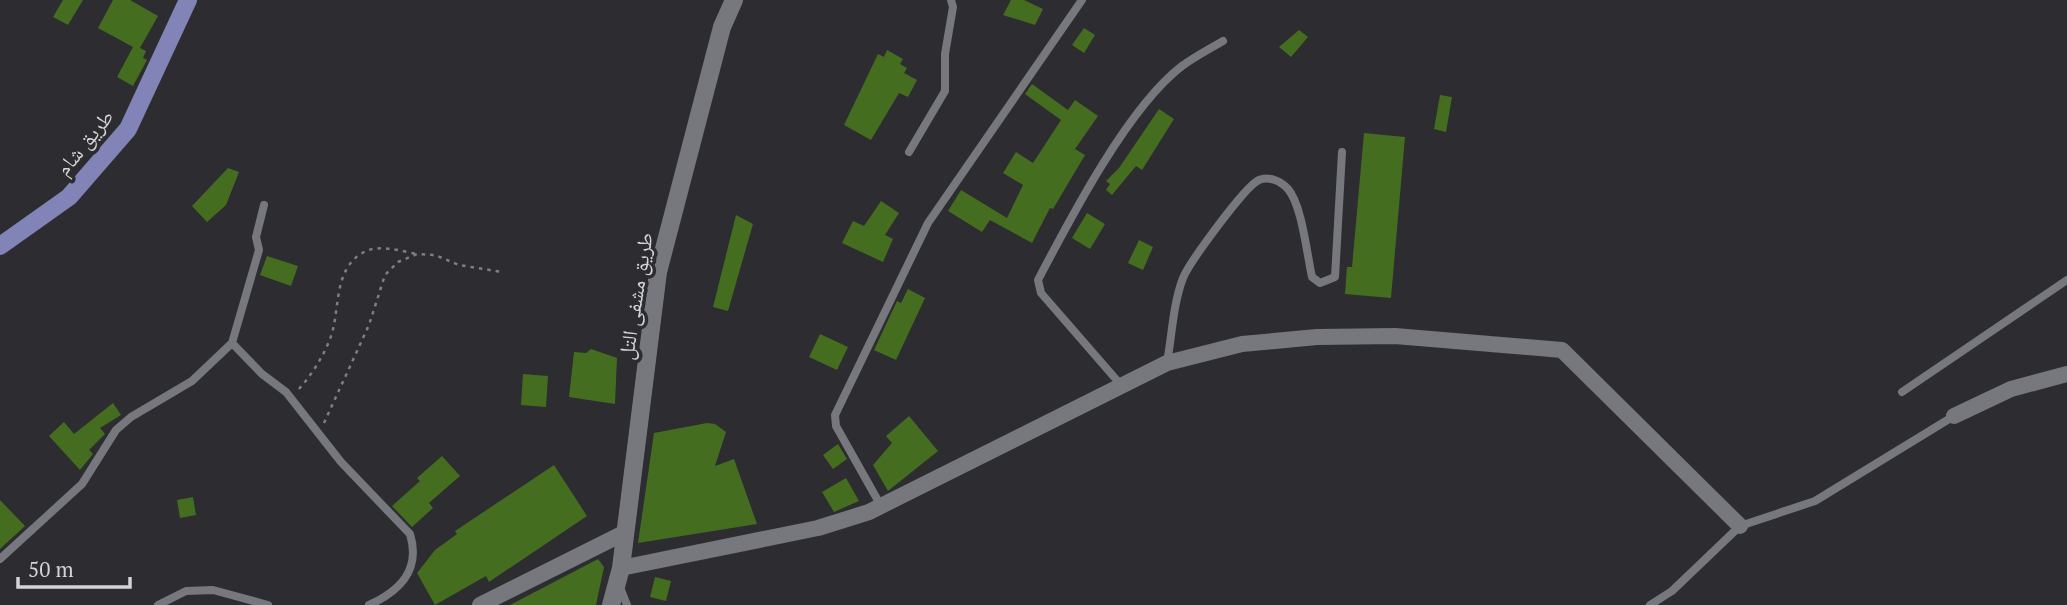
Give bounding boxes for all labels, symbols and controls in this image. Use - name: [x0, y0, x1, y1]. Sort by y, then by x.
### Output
- street label: طريق شام: [49, 103, 120, 182]
- street label: طريق مشفى التل: [611, 230, 659, 362]
- scale bar: [18, 546, 130, 590]
- text: 50 m: [28, 555, 74, 583]

